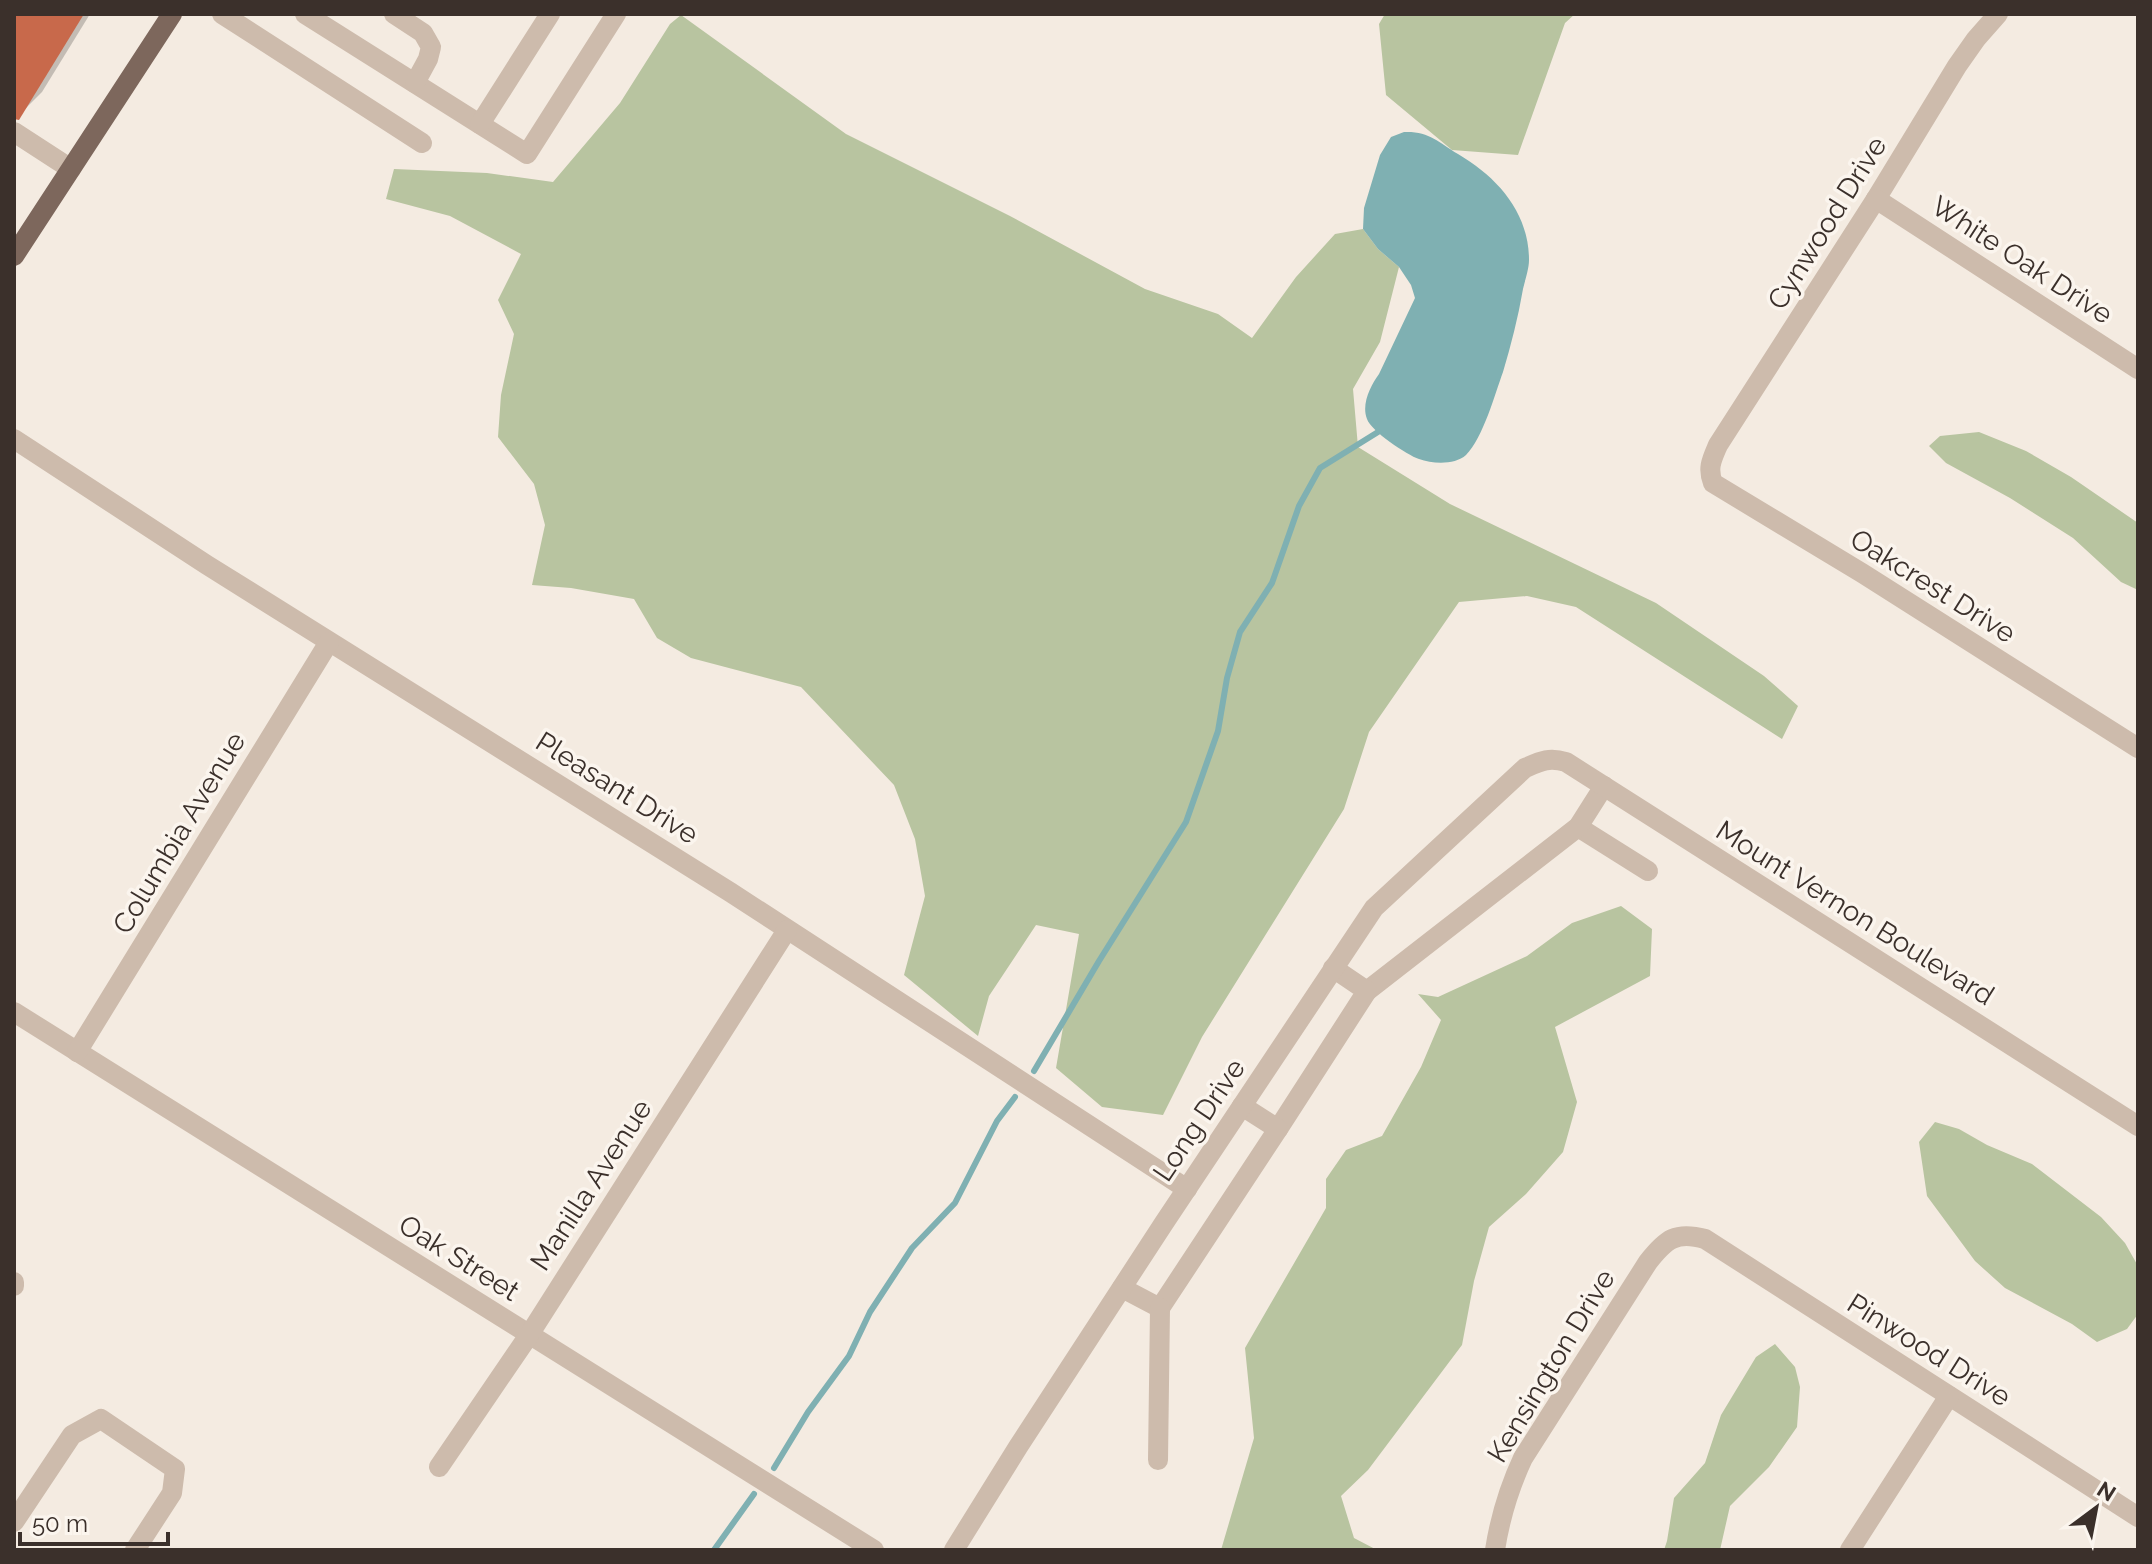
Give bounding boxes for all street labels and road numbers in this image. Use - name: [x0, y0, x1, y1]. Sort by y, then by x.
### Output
- street label: Cynwood Drive: [1761, 131, 1893, 315]
- street label: White Oak Drive: [1925, 189, 2119, 331]
- street label: Oakcrest Drive: [1844, 522, 2022, 650]
- street label: Pleasant Drive: [530, 725, 704, 851]
- street label: Columbia Avenue: [106, 726, 252, 940]
- street label: Mount Vernon Boulevard: [1710, 814, 2000, 1012]
- street label: Long Drive: [1146, 1053, 1252, 1187]
- street label: Manilla Avenue: [523, 1093, 659, 1277]
- street label: Oak Street: [393, 1208, 526, 1308]
- street label: Kensington Drive: [1480, 1264, 1622, 1468]
- street label: Pinwood Drive: [1841, 1287, 2017, 1413]

